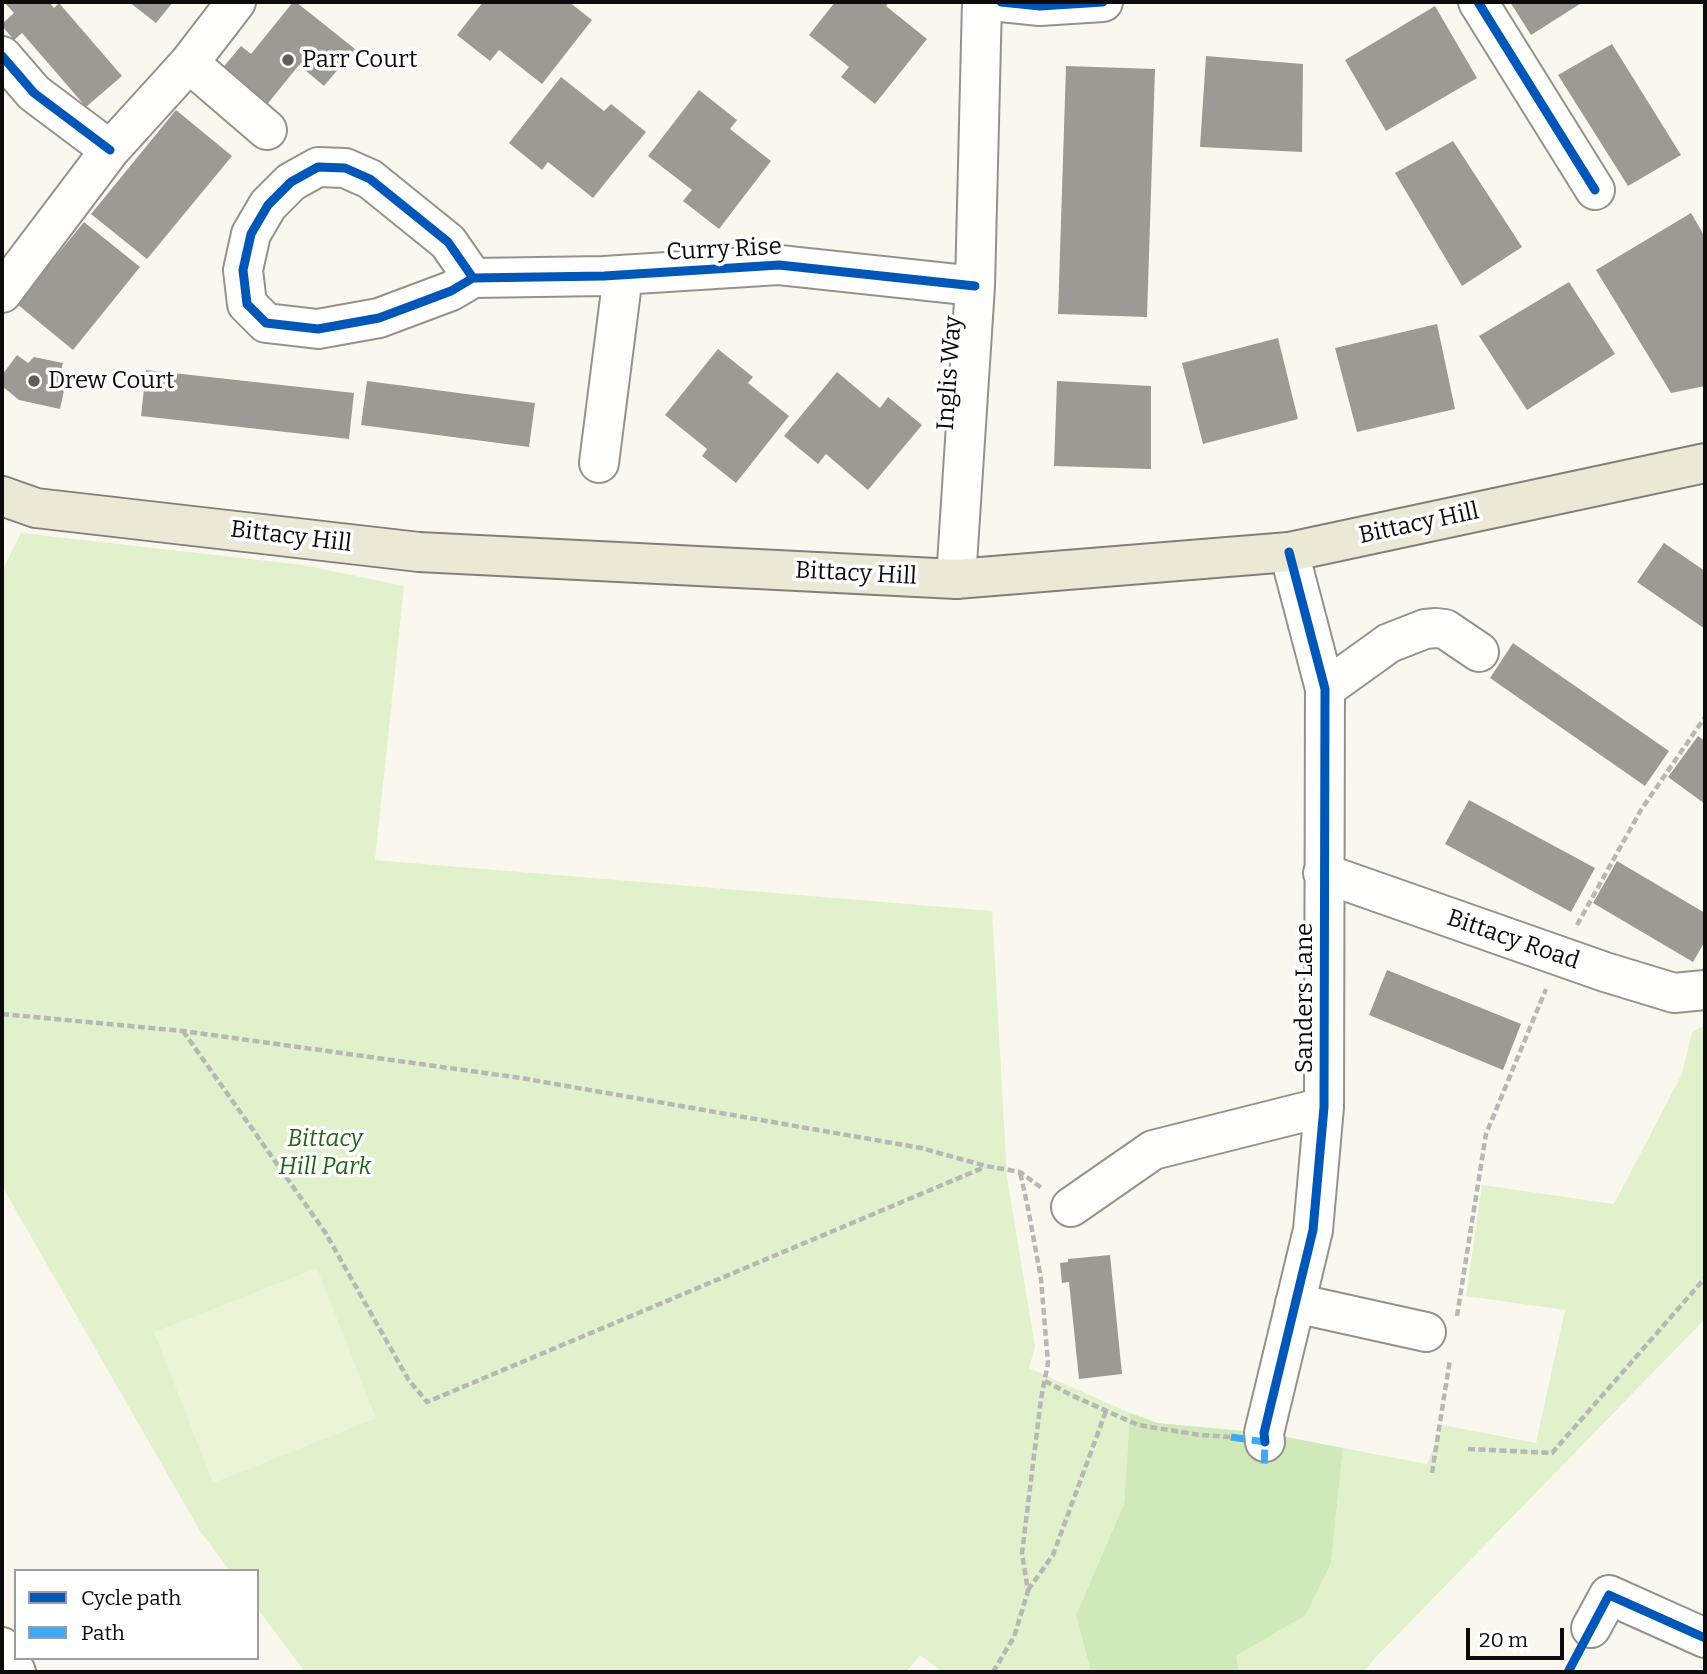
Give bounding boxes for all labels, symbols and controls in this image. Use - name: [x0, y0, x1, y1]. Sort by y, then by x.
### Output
- place label: Parr Court: [302, 46, 417, 74]
- marker: Parr Court: [280, 52, 296, 68]
- street label: Curry Rise: [666, 233, 782, 267]
- street label: Inglis Way: [932, 315, 968, 431]
- place label: Drew Court: [48, 367, 174, 395]
- marker: Drew Court: [26, 373, 42, 389]
- street label: Bittacy Hill: [1356, 497, 1482, 551]
- street label: Bittacy Hill: [229, 515, 353, 559]
- street label: Bittacy Hill: [794, 556, 918, 592]
- street label: Bittacy Road: [1443, 904, 1583, 976]
- street label: Sanders Lane: [1291, 923, 1319, 1073]
- park label: Bittacy Hill Park: [278, 1125, 372, 1181]
- legend: [14, 1569, 259, 1660]
- text: Cycle path: [81, 1585, 181, 1611]
- scale bar: [1469, 1614, 1567, 1658]
- text: Path: [81, 1620, 125, 1646]
- text: 20 m: [1479, 1627, 1528, 1653]

